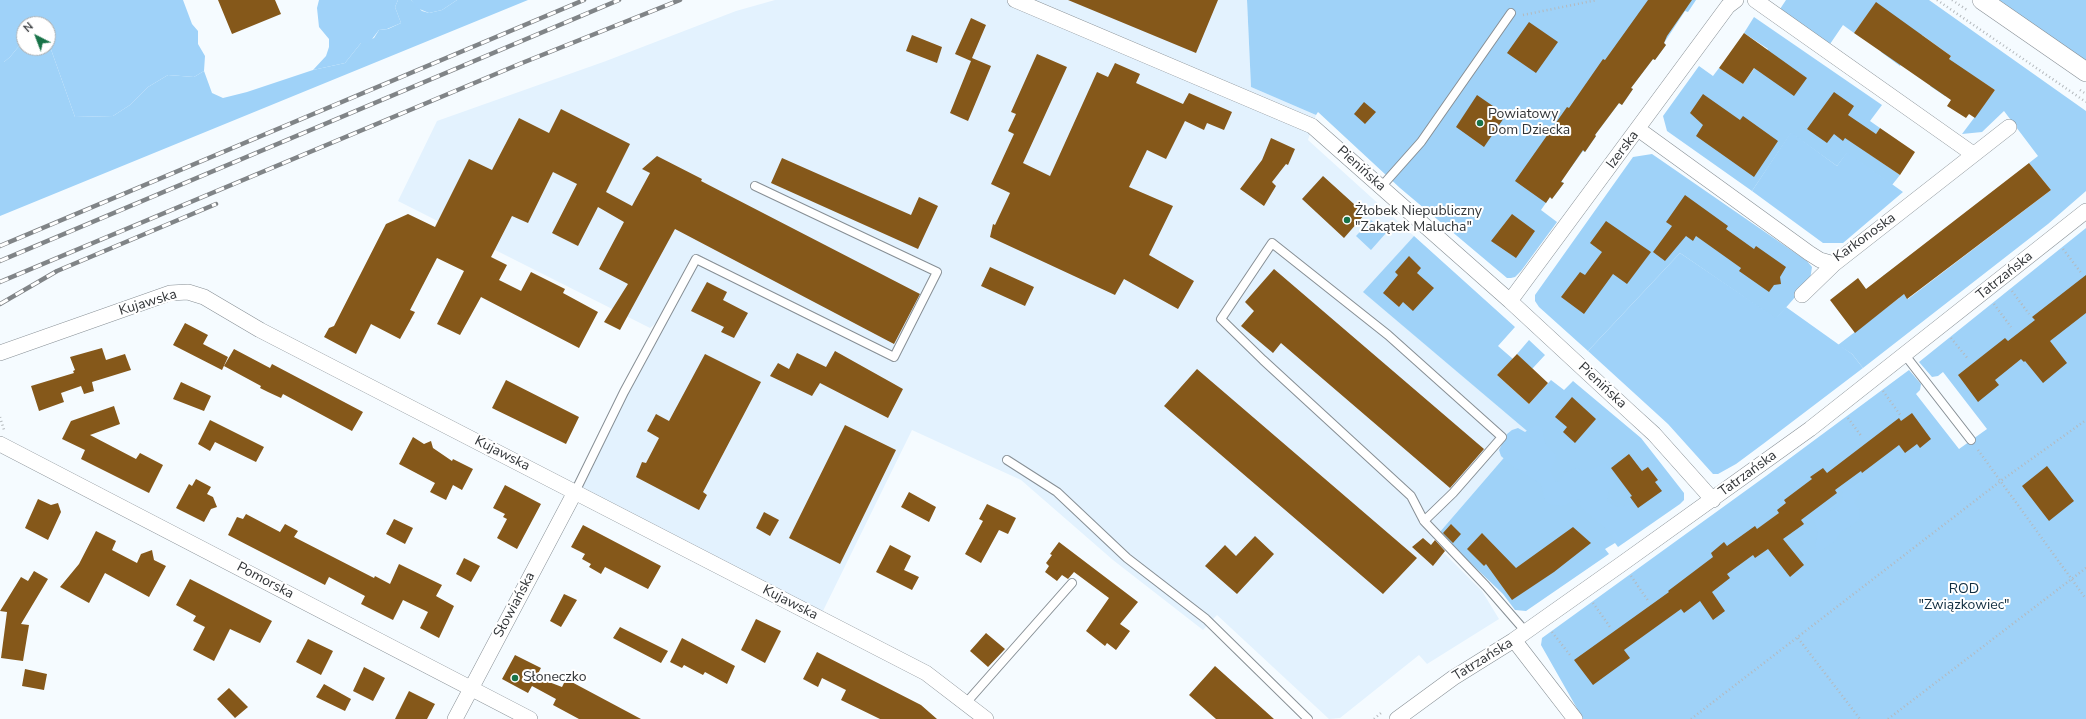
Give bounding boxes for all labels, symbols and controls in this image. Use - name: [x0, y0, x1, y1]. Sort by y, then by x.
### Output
- north arrow: [16, 16, 56, 56]
- text: N: [20, 19, 36, 36]
- place label: Powiatowy Dom Dziecka: [1488, 107, 1570, 140]
- marker: Powiatowy Dom Dziecka: [1475, 118, 1485, 128]
- street label: Izerska: [1603, 128, 1643, 172]
- street label: Pienińska: [1333, 143, 1389, 195]
- place label: Żłobek Niepubliczny "Zakątek Malucha": [1355, 204, 1482, 236]
- street label: Karkonoska: [1831, 210, 1899, 266]
- marker: Żłobek Niepubliczny "Zakątek Malucha": [1342, 215, 1352, 225]
- street label: Tatrzańska: [1973, 248, 2037, 304]
- street label: Kujawska: [117, 286, 179, 320]
- street label: Pienińska: [1574, 359, 1630, 413]
- street label: Kujawska: [472, 433, 532, 475]
- street label: Tatrzańska: [1716, 447, 1780, 501]
- street label: Pomorska: [234, 559, 296, 603]
- street label: Słowiańska: [491, 569, 539, 641]
- street label: Kujawska: [760, 582, 820, 624]
- park label: ROD "Związkowiec": [1918, 582, 2010, 614]
- street label: Tatrzańska: [1450, 635, 1516, 685]
- place label: Słoneczko: [523, 670, 586, 686]
- marker: Słoneczko: [510, 673, 520, 683]

